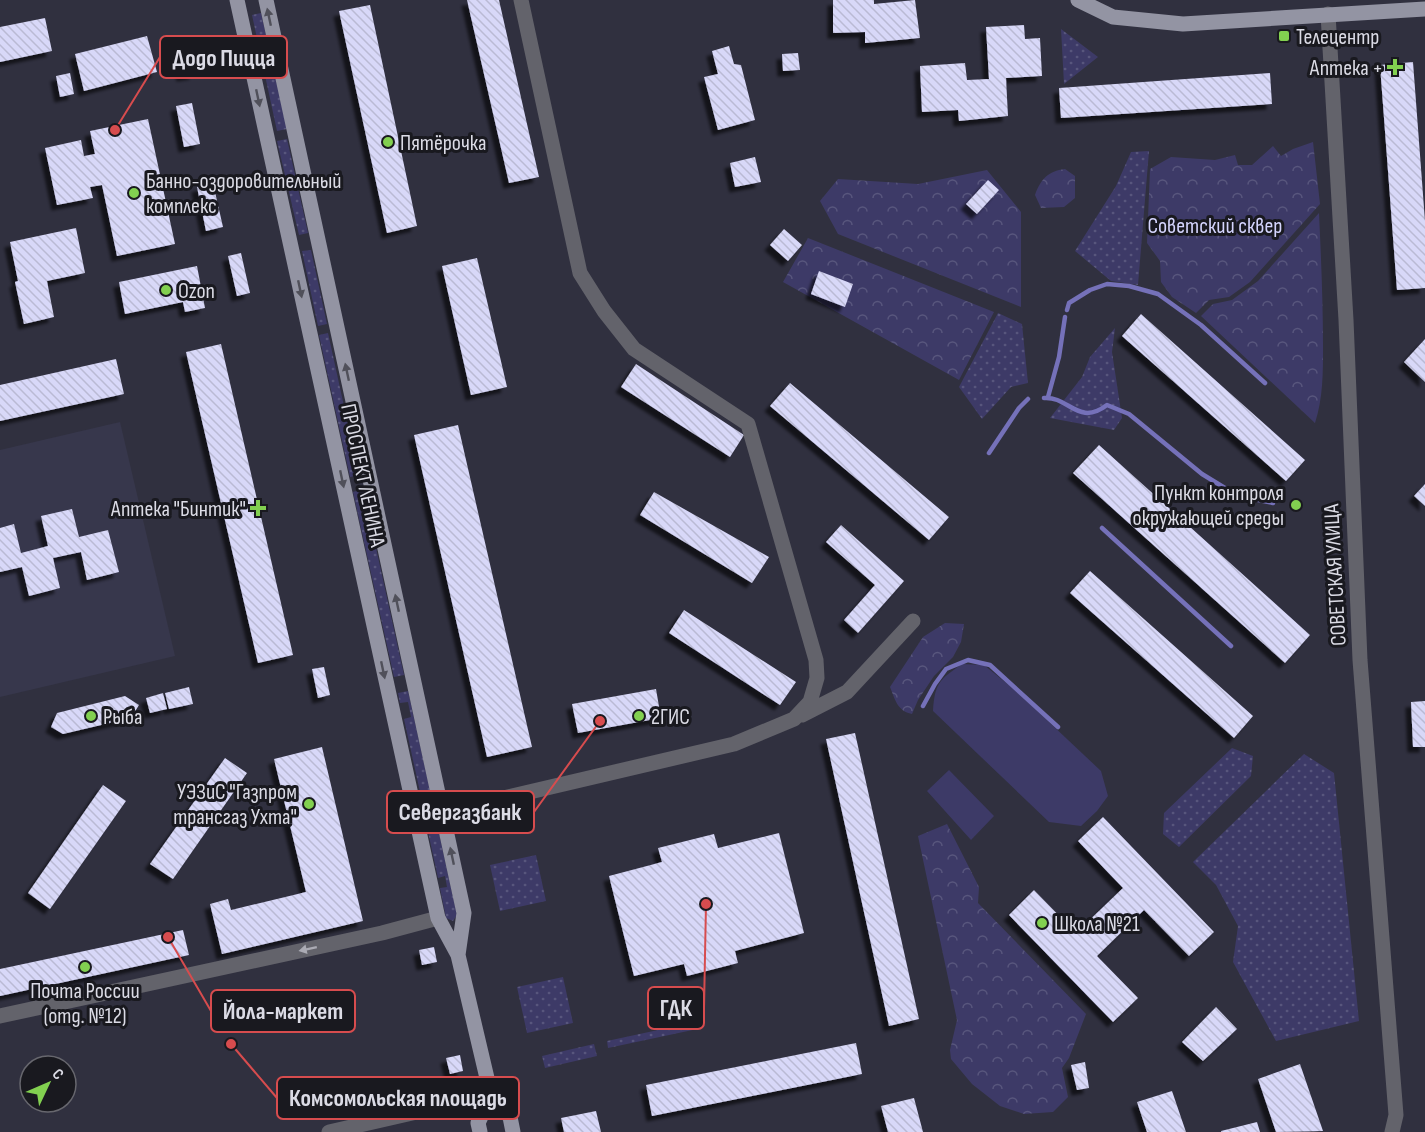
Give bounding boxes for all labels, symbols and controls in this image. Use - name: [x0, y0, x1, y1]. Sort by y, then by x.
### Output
- one-way arrow: [264, 8, 274, 26]
- place label: Телецентр: [1296, 24, 1379, 51]
- marker: Телецентр: [1277, 29, 1291, 43]
- callout: Додо Пицца: [160, 36, 287, 78]
- text: Додо Пицца: [173, 44, 275, 73]
- place label: Аптека +: [1309, 55, 1383, 82]
- marker: Аптека +: [1388, 60, 1402, 74]
- one-way arrow: [254, 89, 264, 107]
- place label: Пятёрочка: [400, 130, 487, 157]
- marker: Пятёрочка: [381, 135, 395, 149]
- place label: Банно-оздоровительный комплекс: [146, 168, 341, 220]
- marker: Банно-оздоровительный комплекс: [127, 186, 141, 200]
- park label: Советский сквер: [1148, 213, 1282, 240]
- place label: Ozon: [178, 278, 215, 305]
- one-way arrow: [296, 279, 305, 298]
- marker: Ozon: [159, 283, 173, 297]
- one-way arrow: [341, 363, 351, 381]
- street label: ПРОСПЕКТ ЛЕНИНА: [334, 401, 391, 550]
- one-way arrow: [337, 470, 347, 488]
- place label: Пункт контроля окружающей среды: [1133, 480, 1284, 532]
- place label: Аптека "Бинтик": [110, 496, 246, 523]
- marker: Пункт контроля окружающей среды: [1289, 498, 1303, 512]
- marker: Аптека "Бинтик": [251, 501, 265, 515]
- street label: СОВЕТСКАЯ УЛИЦА: [1318, 503, 1353, 647]
- one-way arrow: [392, 594, 401, 613]
- one-way arrow: [379, 660, 388, 679]
- place label: Рыба: [103, 704, 142, 731]
- place label: 2ГИС: [651, 704, 690, 731]
- marker: Рыба: [84, 709, 98, 723]
- marker: 2ГИС: [632, 709, 646, 723]
- place label: УЭЗиС "Газпром трансгаз Ухта": [173, 779, 297, 831]
- callout: Севергазбанк: [387, 791, 534, 833]
- marker: УЭЗиС "Газпром трансгаз Ухта": [302, 797, 316, 811]
- text: Севергазбанк: [399, 798, 522, 827]
- one-way arrow: [447, 846, 456, 865]
- place label: Школа №21: [1054, 911, 1140, 938]
- marker: Школа №21: [1035, 916, 1049, 930]
- one-way arrow: [298, 945, 317, 954]
- marker: Почта России (отд. №12): [78, 960, 92, 974]
- place label: Почта России (отд. №12): [30, 978, 140, 1030]
- callout: ГДК: [648, 987, 704, 1029]
- callout: Йола-маркет: [211, 990, 355, 1032]
- text: ГДК: [660, 994, 692, 1023]
- text: Йола-маркет: [223, 997, 343, 1026]
- north arrow: [18, 1054, 78, 1114]
- text: С: [48, 1065, 67, 1084]
- callout: Комсомольская площадь: [277, 1077, 519, 1119]
- text: Комсомольская площадь: [289, 1084, 507, 1113]

